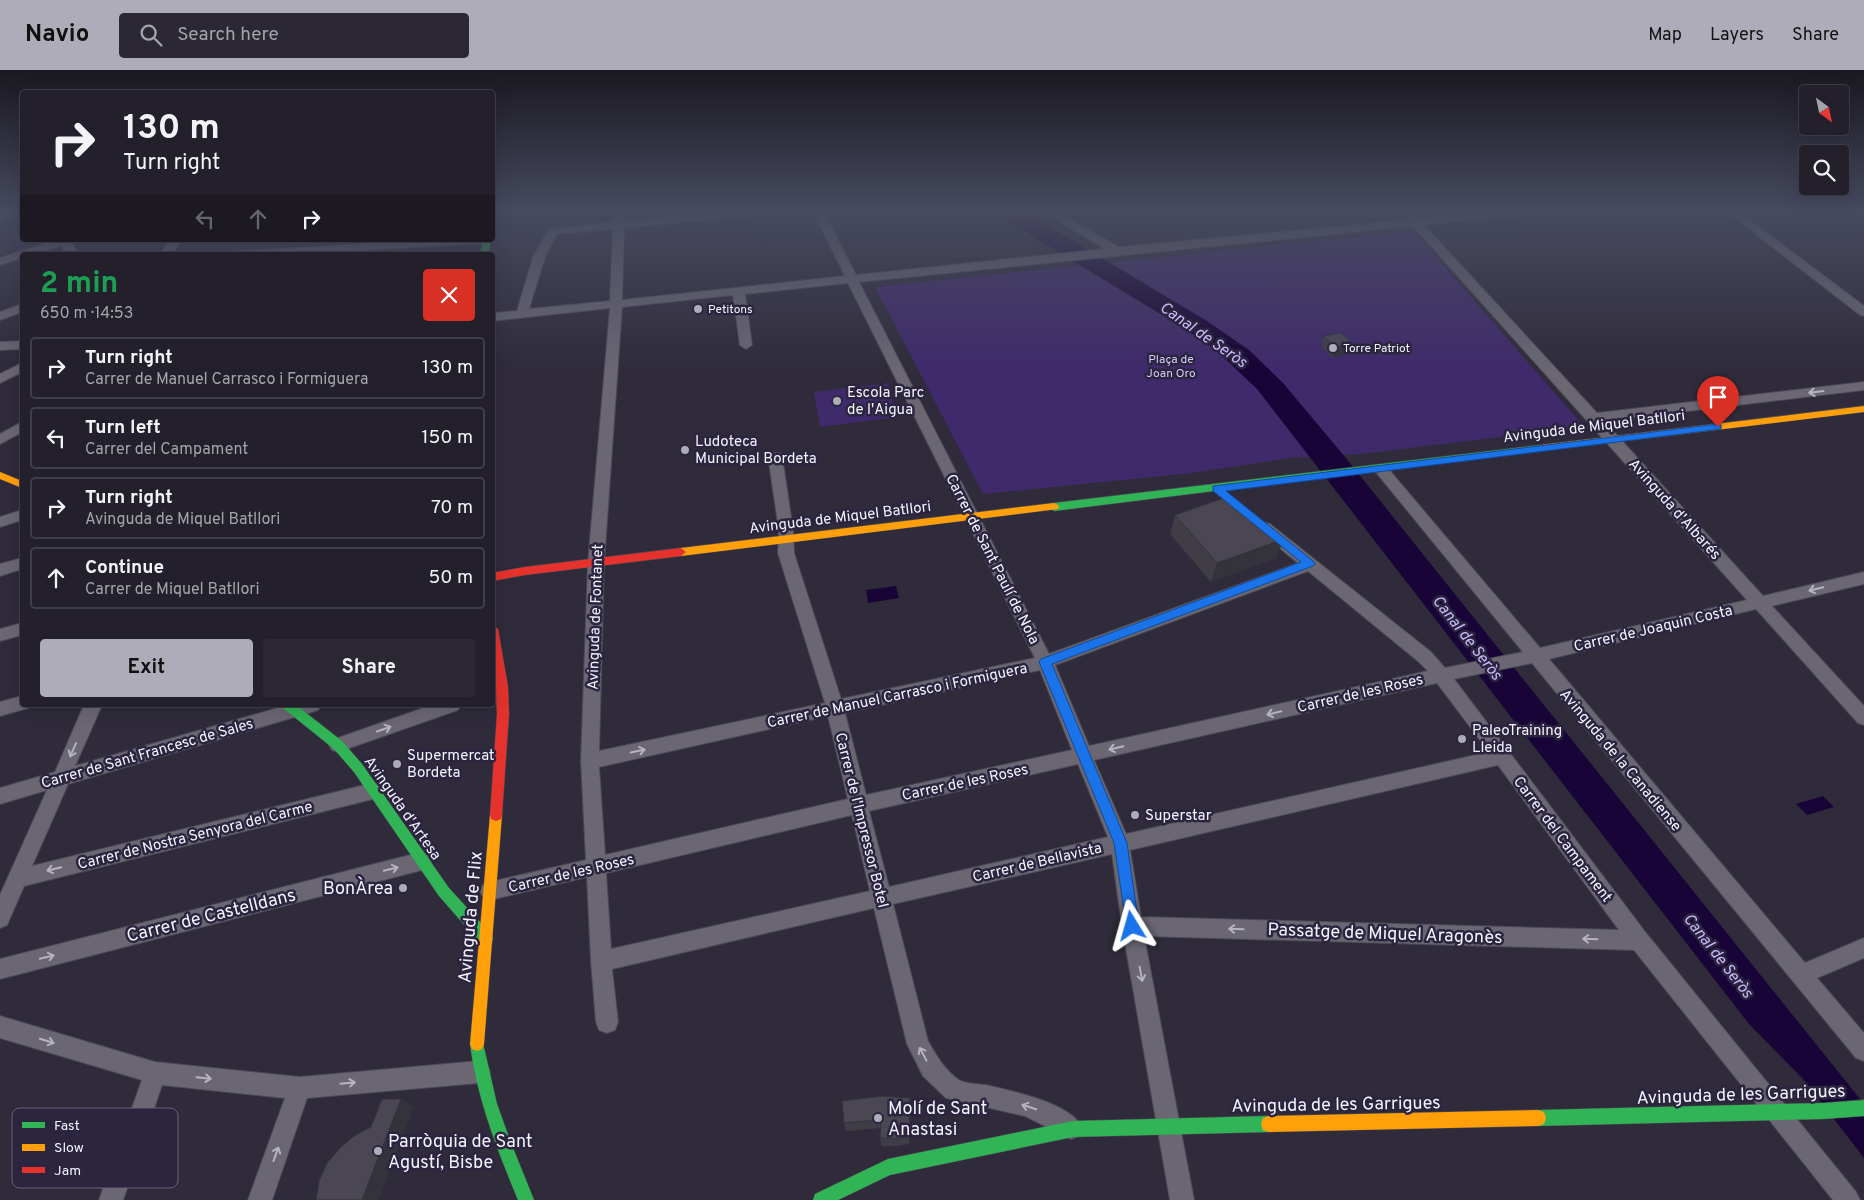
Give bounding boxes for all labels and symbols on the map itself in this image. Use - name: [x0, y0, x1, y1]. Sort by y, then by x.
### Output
- north arrow: [1799, 85, 1849, 135]
- water label: Canal de Seròs: [1155, 298, 1251, 374]
- place label: Petitons: [708, 302, 753, 318]
- marker: Petitons: [692, 303, 704, 315]
- place label: Torre Patriot: [1343, 341, 1410, 357]
- marker: Torre Patriot: [1327, 342, 1339, 354]
- park label: Plaça de Joan Oro: [1146, 352, 1196, 382]
- pin: [1697, 376, 1739, 427]
- place label: Escola Parc de l'Aigua: [847, 384, 924, 420]
- one-way arrow: [1808, 387, 1824, 397]
- marker: Escola Parc de l'Aigua: [831, 395, 843, 407]
- street label: Avinguda de Miquel Batllori: [1502, 407, 1686, 448]
- place label: Ludoteca Municipal Bordeta: [695, 433, 817, 469]
- marker: Ludoteca Municipal Bordeta: [679, 444, 691, 456]
- street label: Avinguda d'Albarés: [1624, 456, 1724, 564]
- street label: Carrer de Sant Paulí de Nola: [940, 471, 1043, 648]
- street label: Avinguda de Miquel Batllori: [748, 498, 932, 539]
- street label: Avinguda de Fontanet: [584, 544, 609, 690]
- one-way arrow: [1809, 585, 1825, 594]
- water label: Canal de Seròs: [1427, 592, 1506, 685]
- street label: Carrer de Joaquin Costa: [1572, 602, 1735, 657]
- street label: Carrer de Manuel Carrasco i Formiguera: [765, 660, 1029, 733]
- street label: Carrer de les Roses: [1296, 671, 1425, 718]
- street label: Avinguda de la Canadiense: [1555, 686, 1685, 836]
- one-way arrow: [1267, 708, 1283, 718]
- street label: Carrer de Sant Francesc de Sales: [39, 715, 256, 794]
- place label: PaleoTraining Lleida: [1472, 722, 1562, 758]
- one-way arrow: [376, 724, 391, 733]
- street label: Carrer de l'Impressor Botel: [830, 731, 892, 910]
- marker: PaleoTraining Lleida: [1456, 733, 1468, 745]
- one-way arrow: [68, 742, 78, 757]
- one-way arrow: [1108, 744, 1124, 753]
- one-way arrow: [629, 746, 645, 755]
- place label: Supermercat Bordeta: [407, 747, 495, 783]
- street label: Avinguda d'Artesa: [359, 753, 445, 864]
- marker: Supermercat Bordeta: [391, 758, 403, 770]
- street label: Carrer de les Roses: [900, 761, 1030, 806]
- street label: Carrer del Campament: [1508, 773, 1615, 907]
- street label: Carrer de Nostra Senyora del Carme: [76, 798, 315, 875]
- place label: Superstar: [1145, 807, 1212, 826]
- marker: Superstar: [1129, 809, 1141, 821]
- street label: Carrer de Bellavista: [971, 839, 1104, 888]
- street label: Avinguda de Flix: [454, 850, 489, 984]
- street label: Carrer de les Roses: [507, 851, 636, 898]
- one-way arrow: [383, 864, 399, 873]
- one-way arrow: [47, 865, 63, 875]
- place label: BonÀrea: [323, 876, 393, 901]
- marker: BonÀrea: [397, 882, 409, 894]
- street label: Carrer de Castelldans: [124, 884, 298, 949]
- position arrow: [1105, 899, 1157, 951]
- water label: Canal de Seròs: [1678, 910, 1757, 1003]
- street label: Passatge de Miquel Aragonès: [1267, 919, 1503, 950]
- one-way arrow: [1228, 924, 1244, 934]
- one-way arrow: [1583, 934, 1599, 944]
- one-way arrow: [39, 952, 55, 961]
- one-way arrow: [1136, 966, 1146, 982]
- one-way arrow: [38, 1036, 54, 1046]
- one-way arrow: [918, 1046, 928, 1061]
- one-way arrow: [196, 1074, 212, 1083]
- one-way arrow: [340, 1079, 356, 1088]
- street label: Avinguda de les Garrigues: [1636, 1080, 1846, 1111]
- street label: Avinguda de les Garrigues: [1231, 1092, 1441, 1119]
- place label: Molí de Sant Anastasi: [888, 1098, 987, 1142]
- one-way arrow: [1022, 1102, 1038, 1111]
- legend: [12, 1108, 178, 1188]
- marker: Molí de Sant Anastasi: [872, 1112, 884, 1124]
- text: Fast: [54, 1118, 80, 1135]
- place label: Parròquia de Sant Agustí, Bisbe: [388, 1131, 533, 1175]
- text: Slow: [54, 1140, 84, 1157]
- marker: Parròquia de Sant Agustí, Bisbe: [372, 1145, 384, 1157]
- one-way arrow: [272, 1147, 281, 1162]
- text: Jam: [54, 1163, 81, 1180]

